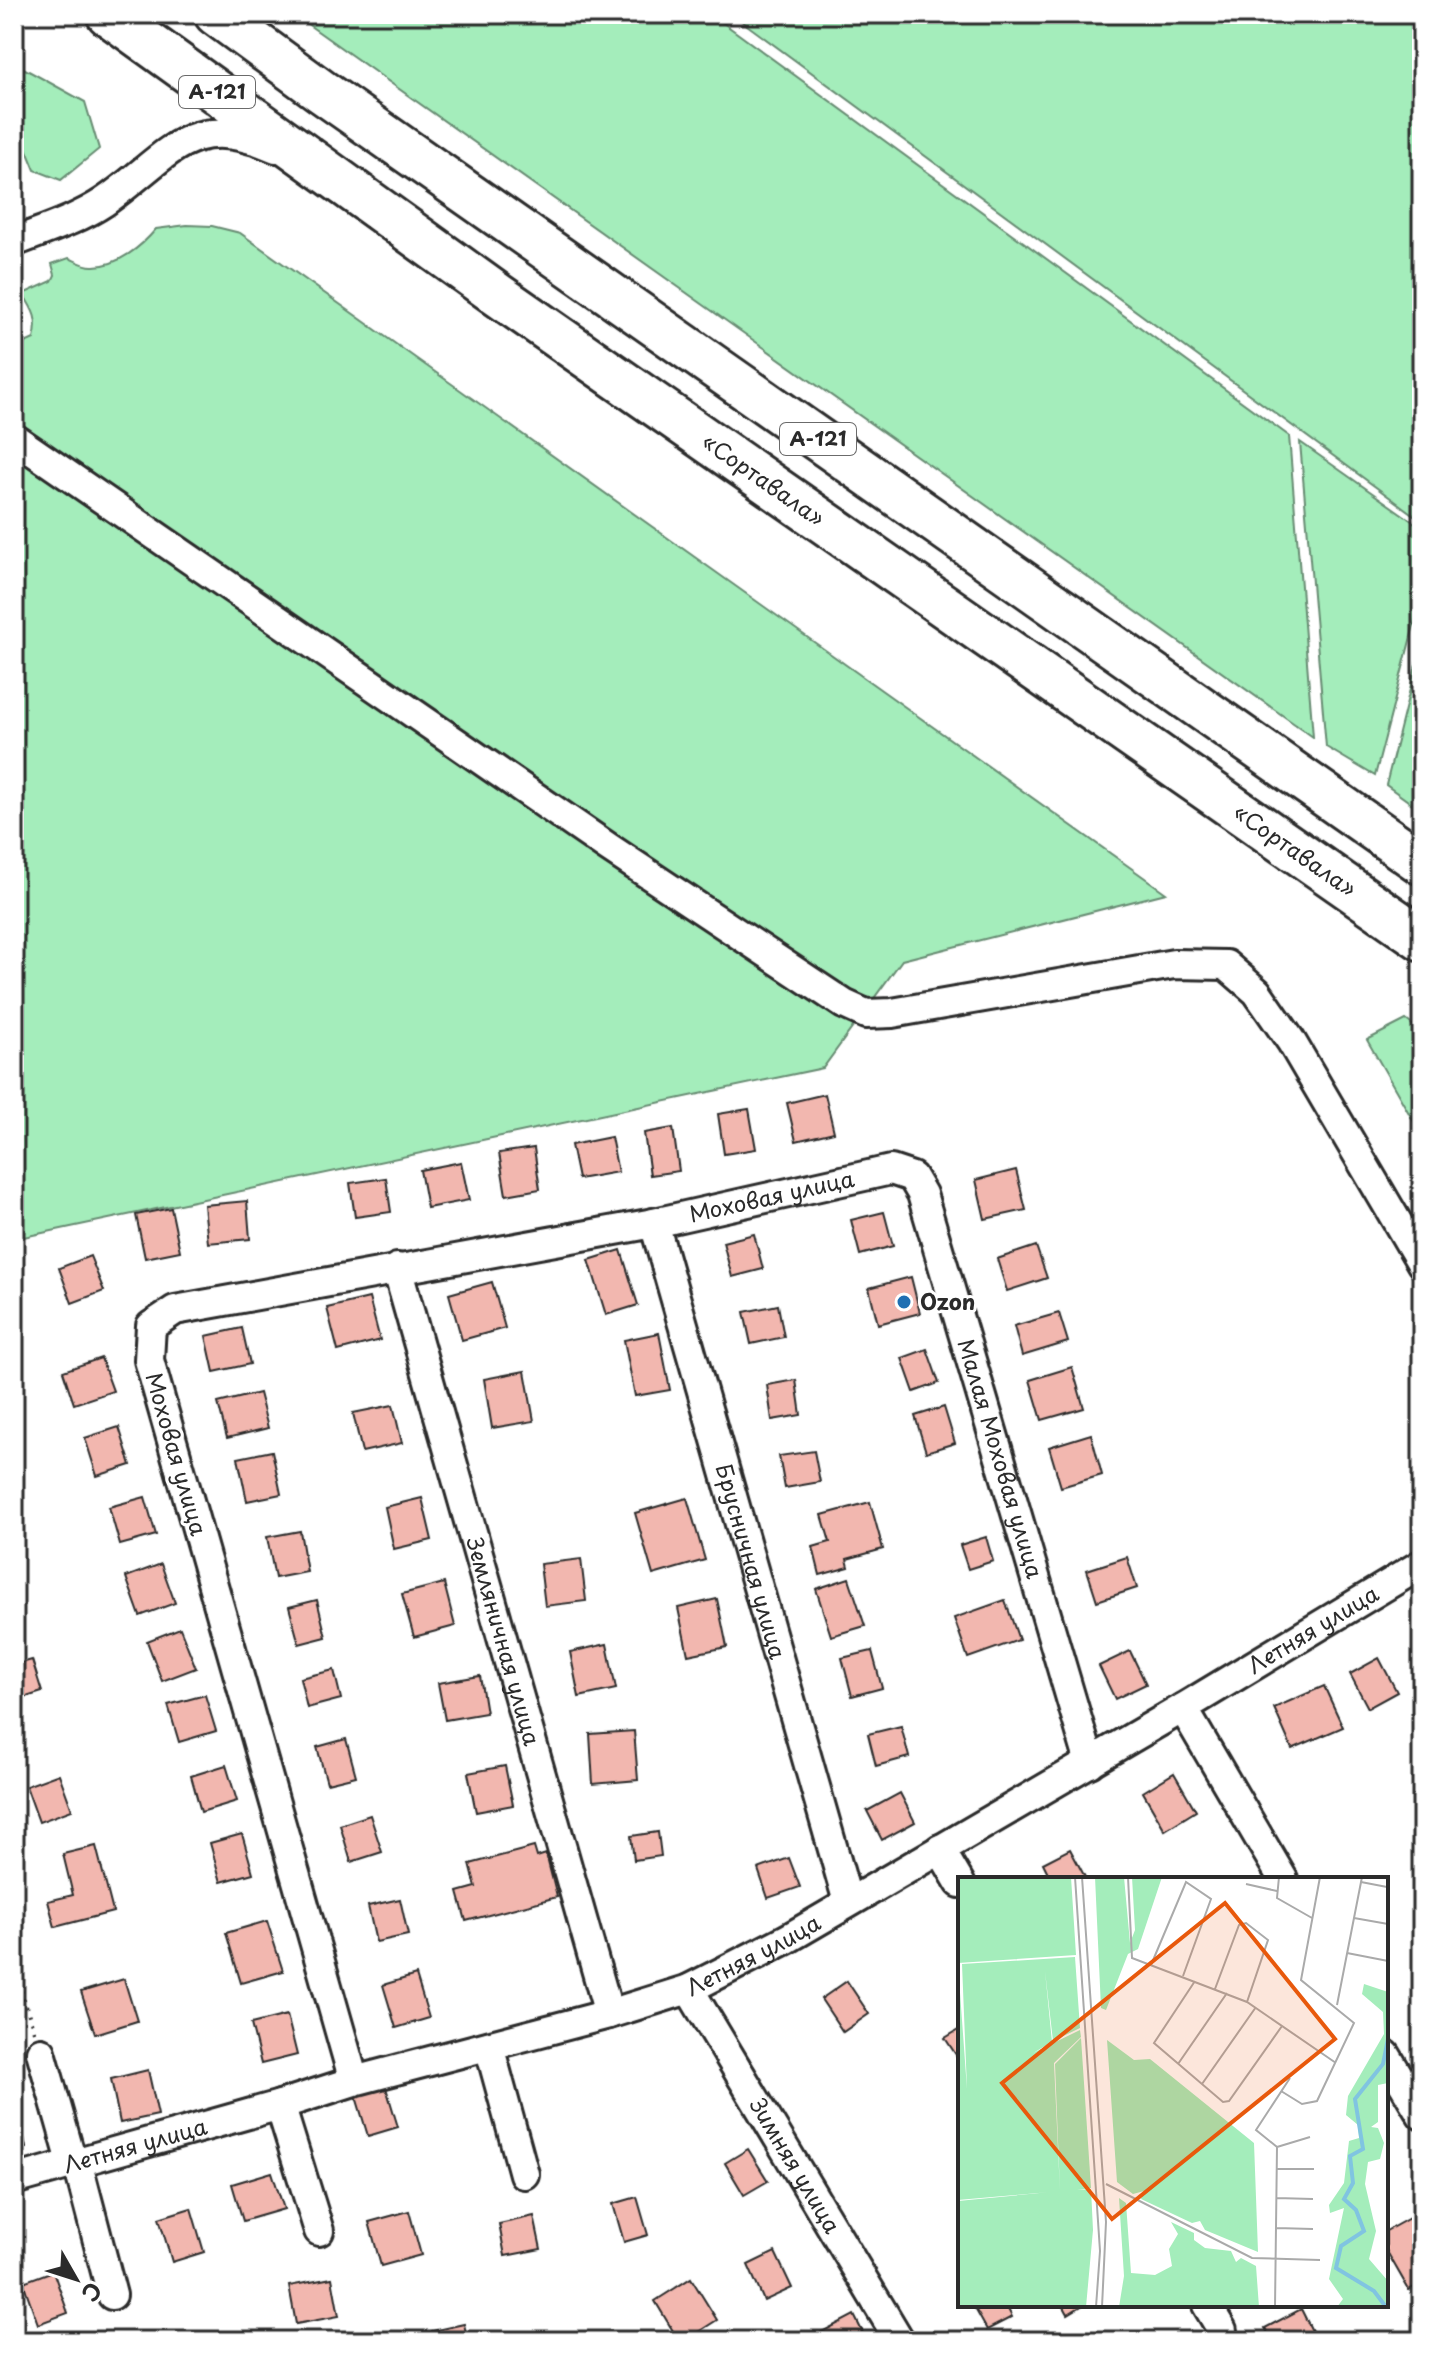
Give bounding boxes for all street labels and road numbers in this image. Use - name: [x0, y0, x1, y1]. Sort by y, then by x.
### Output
- road number: А-121: [179, 76, 255, 108]
- road number: А-121: [780, 423, 856, 455]
- street label: «Сортавала»: [696, 424, 832, 533]
- street label: «Сортавала»: [1228, 795, 1364, 904]
- street label: Моховая улица: [686, 1161, 857, 1230]
- street label: Малая Моховая улица: [951, 1335, 1053, 1582]
- street label: Моховая улица: [138, 1368, 217, 1539]
- street label: Брусничная улица: [709, 1460, 796, 1663]
- street label: Земляничная улица: [459, 1533, 550, 1749]
- street label: Летняя улица: [1240, 1576, 1384, 1681]
- street label: Летняя улица: [679, 1905, 826, 2003]
- street label: Зимняя улица: [743, 2091, 850, 2239]
- street label: Летняя улица: [59, 2108, 211, 2180]

